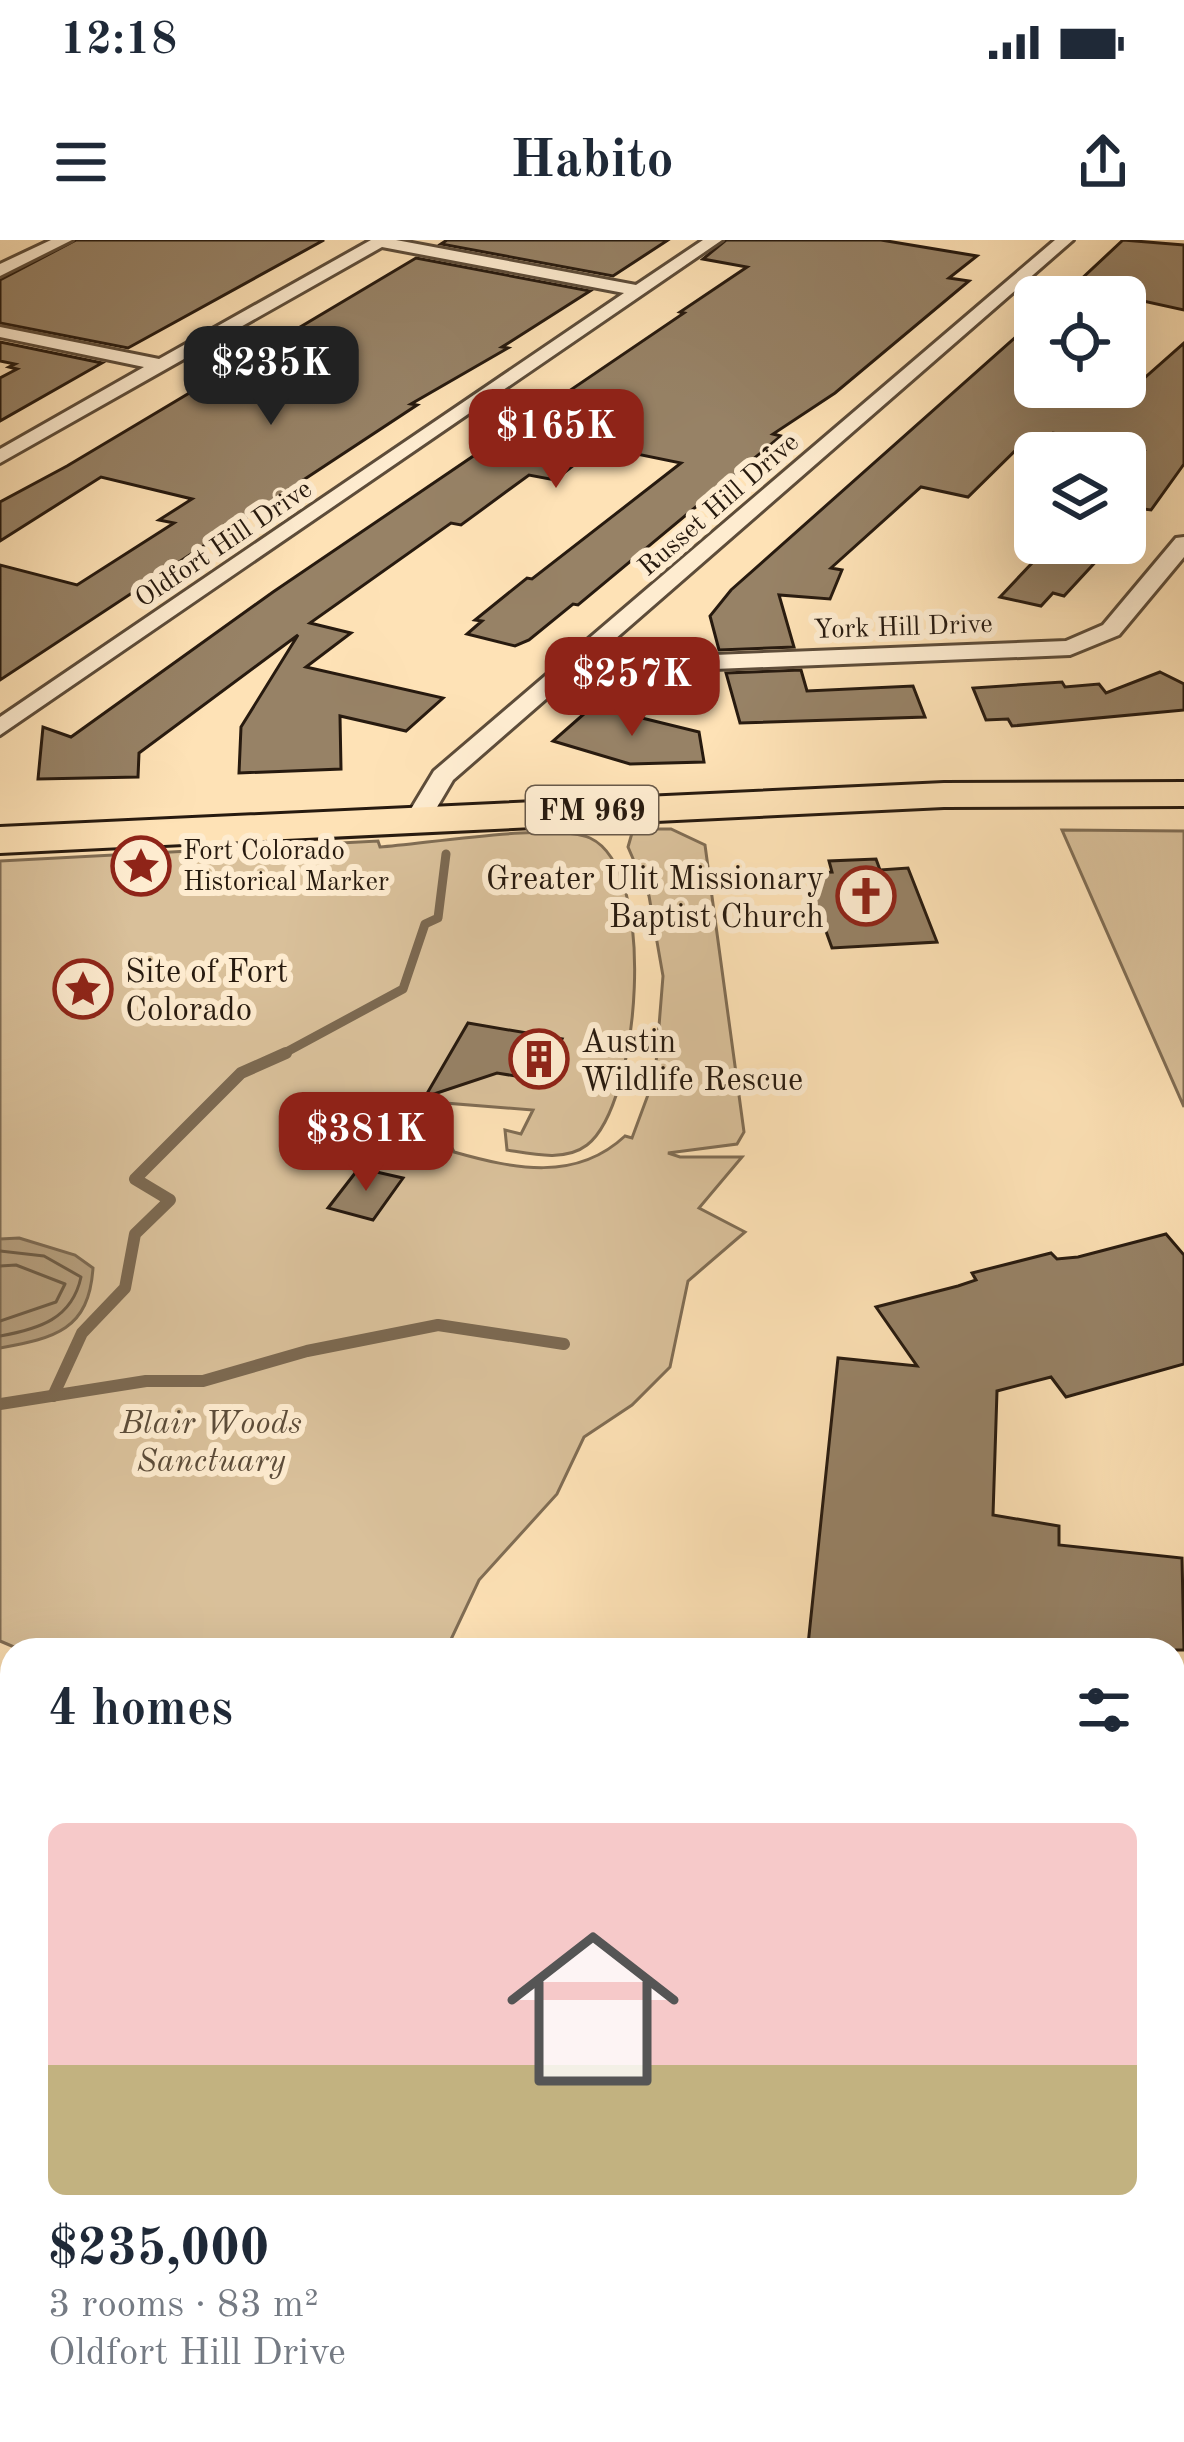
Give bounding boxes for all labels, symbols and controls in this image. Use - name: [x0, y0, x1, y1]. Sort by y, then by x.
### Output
- text: 12:18: [60, 19, 177, 64]
- icon: menu: [48, 129, 114, 195]
- icon: share: [1070, 129, 1136, 195]
- text: Habito: [510, 135, 674, 189]
- map controls: [1014, 276, 1146, 564]
- button: locate: [1014, 276, 1146, 408]
- pin: $235K: [187, 326, 355, 428]
- text: $235K: [211, 345, 331, 384]
- pin: $165K: [472, 389, 640, 491]
- text: $165K: [496, 408, 616, 447]
- street label: Russet Hill Drive: [634, 429, 804, 582]
- button: layers: [1014, 432, 1146, 564]
- street label: Oldfort Hill Drive: [131, 475, 317, 613]
- street label: York Hill Drive: [813, 611, 993, 644]
- pin: $257K: [548, 637, 716, 739]
- text: $257K: [572, 656, 692, 695]
- road number: FM 969: [526, 786, 658, 834]
- place icon: Fort Colorado Historical Marker: [110, 835, 172, 897]
- place label: Fort Colorado Historical Marker: [183, 838, 389, 896]
- place label: Greater Ulit Missionary Baptist Church: [486, 864, 824, 935]
- church icon: Greater Ulit Missionary Baptist Church: [835, 865, 897, 927]
- place label: Site of Fort Colorado: [125, 957, 288, 1028]
- place icon: Site of Fort Colorado: [52, 958, 114, 1020]
- place label: Austin Wildlife Rescue: [581, 1027, 803, 1098]
- building icon: Austin Wildlife Rescue: [508, 1028, 570, 1090]
- pin: $381K: [282, 1092, 450, 1194]
- text: $381K: [306, 1111, 426, 1150]
- park label: Blair Woods Sanctuary: [119, 1408, 302, 1479]
- icon: filters: [1071, 1677, 1137, 1743]
- text: 4 homes: [48, 1685, 233, 1736]
- icon: home: [485, 1901, 701, 2117]
- text: $235,000: [48, 2225, 269, 2276]
- text: 3 rooms · 83 m²: [48, 2286, 319, 2325]
- text: Oldfort Hill Drive: [48, 2334, 346, 2373]

